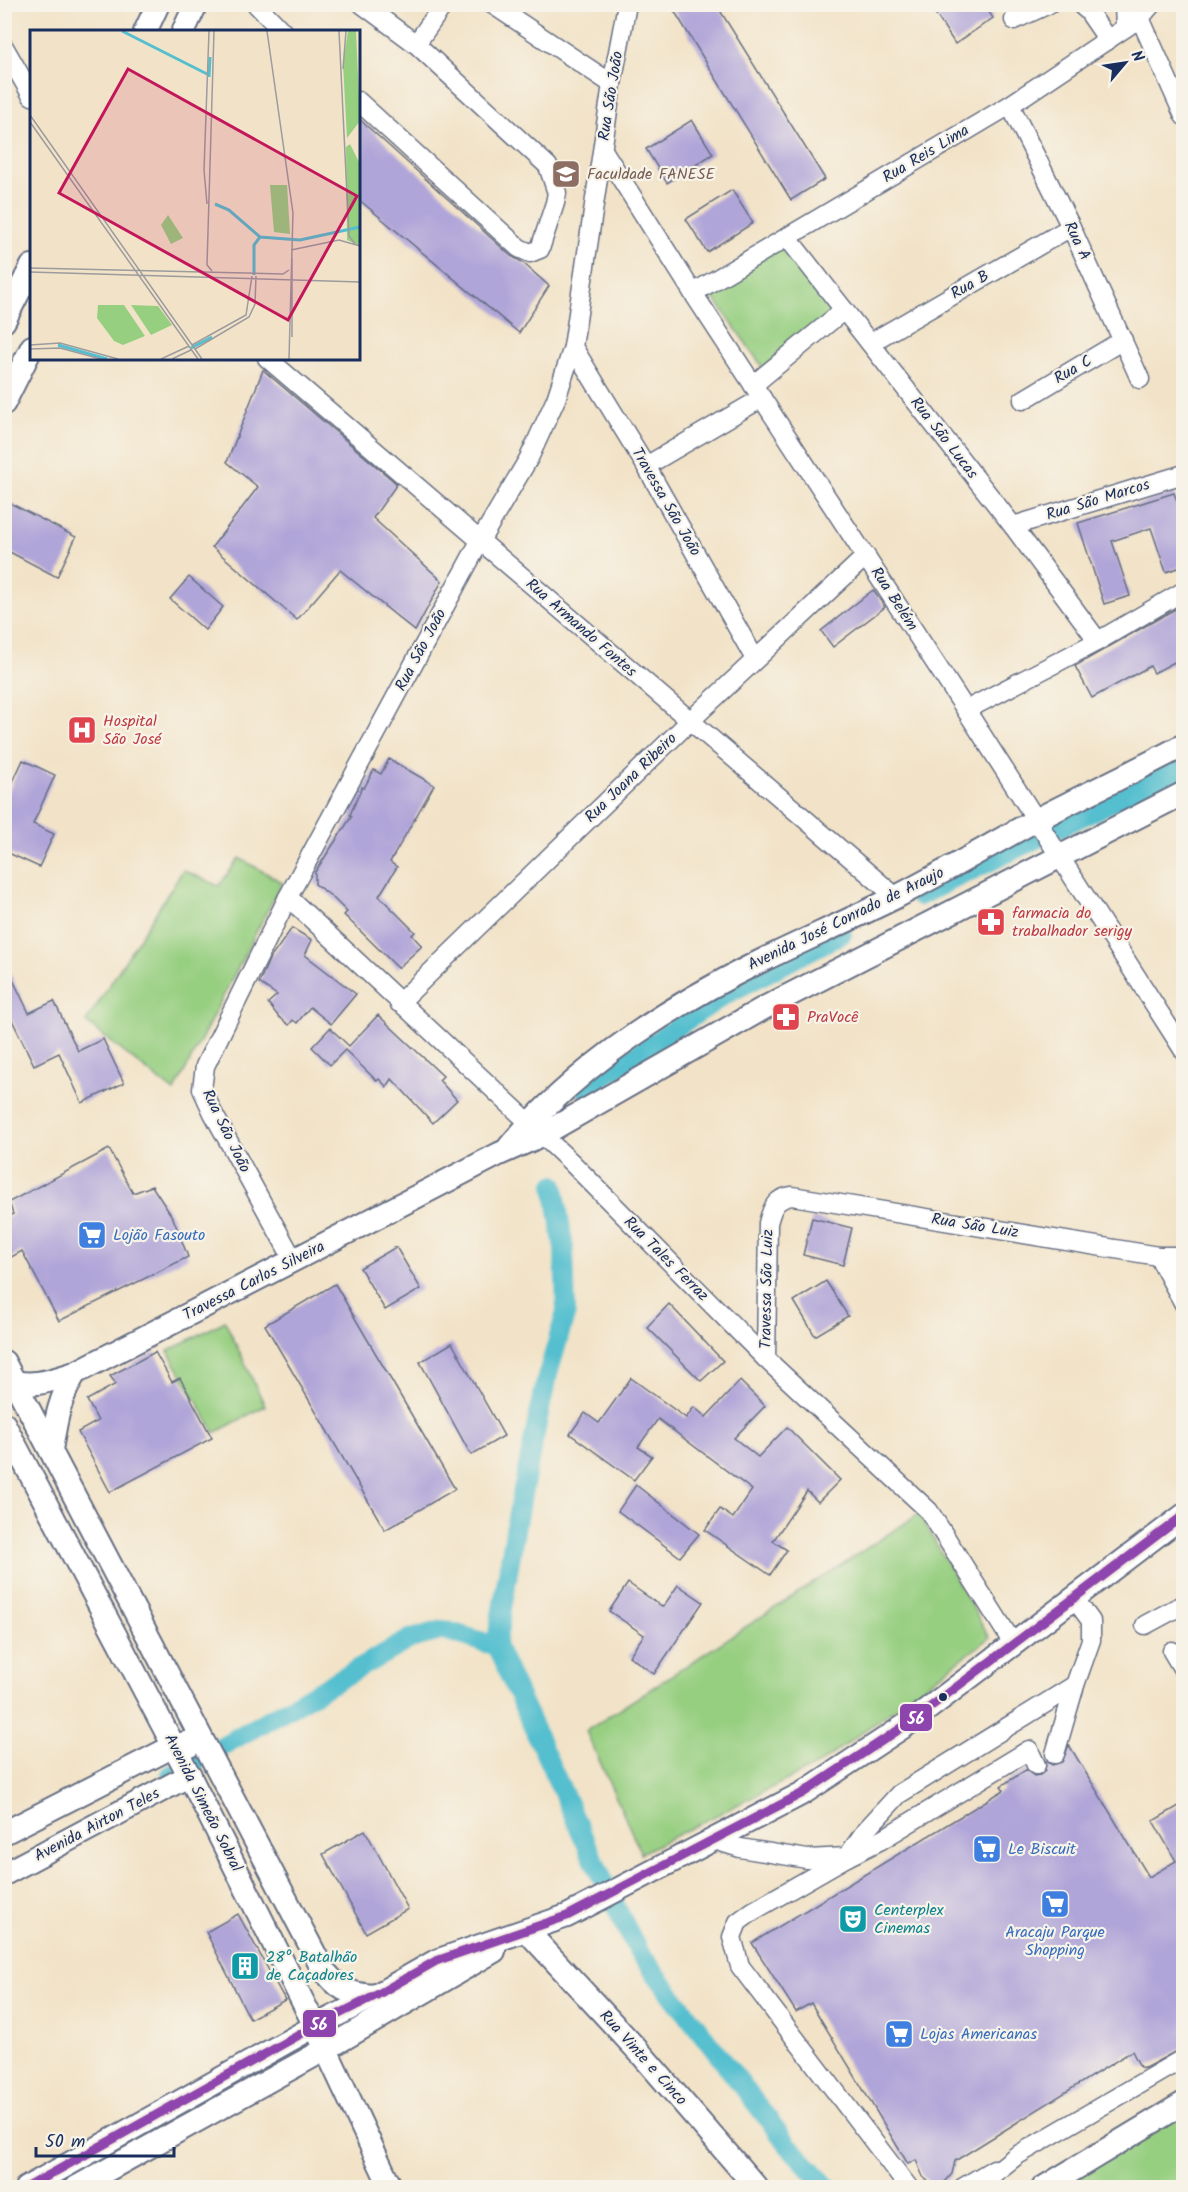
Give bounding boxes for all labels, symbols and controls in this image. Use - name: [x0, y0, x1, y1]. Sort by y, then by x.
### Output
- inset map: [30, 30, 360, 360]
- north arrow: [1095, 33, 1155, 93]
- text: N: [1123, 46, 1150, 67]
- street label: Rua São João: [592, 49, 630, 143]
- street label: Rua Reis Lima: [878, 118, 974, 190]
- school or university icon: Faculdade FANESE: [550, 158, 582, 190]
- place label: Faculdade FANESE: [587, 162, 715, 187]
- street label: Rua A: [1057, 217, 1097, 265]
- street label: Rua B: [946, 264, 994, 306]
- street label: Rua C: [1049, 349, 1097, 391]
- street label: Rua São Lucas: [904, 391, 984, 485]
- street label: Travessa São João: [625, 443, 707, 561]
- street label: Rua São Marcos: [1043, 472, 1153, 528]
- street label: Rua Belém: [864, 562, 924, 636]
- street label: Rua Armando Fontes: [520, 572, 642, 684]
- street label: Rua São João: [389, 604, 453, 696]
- place label: Hospital São José: [103, 709, 162, 752]
- hospital icon: Hospital São José: [66, 714, 98, 746]
- street label: Rua Joana Ribeiro: [579, 727, 683, 829]
- street label: Avenida José Conrado de Araujo: [744, 860, 948, 978]
- place label: farmacia do trabalhador serigy: [1012, 901, 1133, 944]
- pharmacy icon: farmacia do trabalhador serigy: [975, 906, 1007, 938]
- pharmacy icon: PraVocê: [770, 1001, 802, 1033]
- place label: PraVocê: [807, 1005, 859, 1030]
- street label: Rua São João: [195, 1085, 257, 1177]
- street label: Rua São Luiz: [930, 1207, 1020, 1245]
- street label: Rua Tales Ferraz: [618, 1211, 714, 1307]
- supermarket icon: Lojão Fasouto: [76, 1219, 108, 1251]
- place label: Lojão Fasouto: [113, 1223, 205, 1248]
- street label: Travessa São Luiz: [753, 1229, 781, 1349]
- street label: Travessa Carlos Silveira: [179, 1234, 329, 1328]
- unlabelled marker: [937, 1691, 949, 1703]
- line badge: 56: [899, 1703, 933, 1732]
- text: 56: [907, 1707, 925, 1732]
- street label: Avenida Simeão Sobral: [157, 1729, 249, 1877]
- street label: Avenida Airton Teles: [30, 1781, 164, 1869]
- supermarket icon: Le Biscuit: [971, 1833, 1003, 1865]
- place label: Le Biscuit: [1008, 1837, 1077, 1862]
- supermarket icon: Aracaju Parque Shopping: [1039, 1888, 1071, 1920]
- place label: Centerplex Cinemas: [874, 1898, 945, 1941]
- theatre icon: Centerplex Cinemas: [837, 1903, 869, 1935]
- place label: Aracaju Parque Shopping: [1005, 1920, 1105, 1963]
- place label: 28º Batalhão de Caçadores: [266, 1945, 357, 1988]
- building icon: 28º Batalhão de Caçadores: [229, 1950, 261, 1982]
- street label: Rua Vinte e Cinco: [593, 2004, 693, 2112]
- line badge: 56: [302, 2009, 337, 2038]
- text: 56: [310, 2013, 328, 2038]
- supermarket icon: Lojas Americanas: [883, 2018, 915, 2050]
- place label: Lojas Americanas: [920, 2022, 1037, 2047]
- scale bar: [36, 2120, 174, 2158]
- text: 50 m: [45, 2128, 85, 2157]

